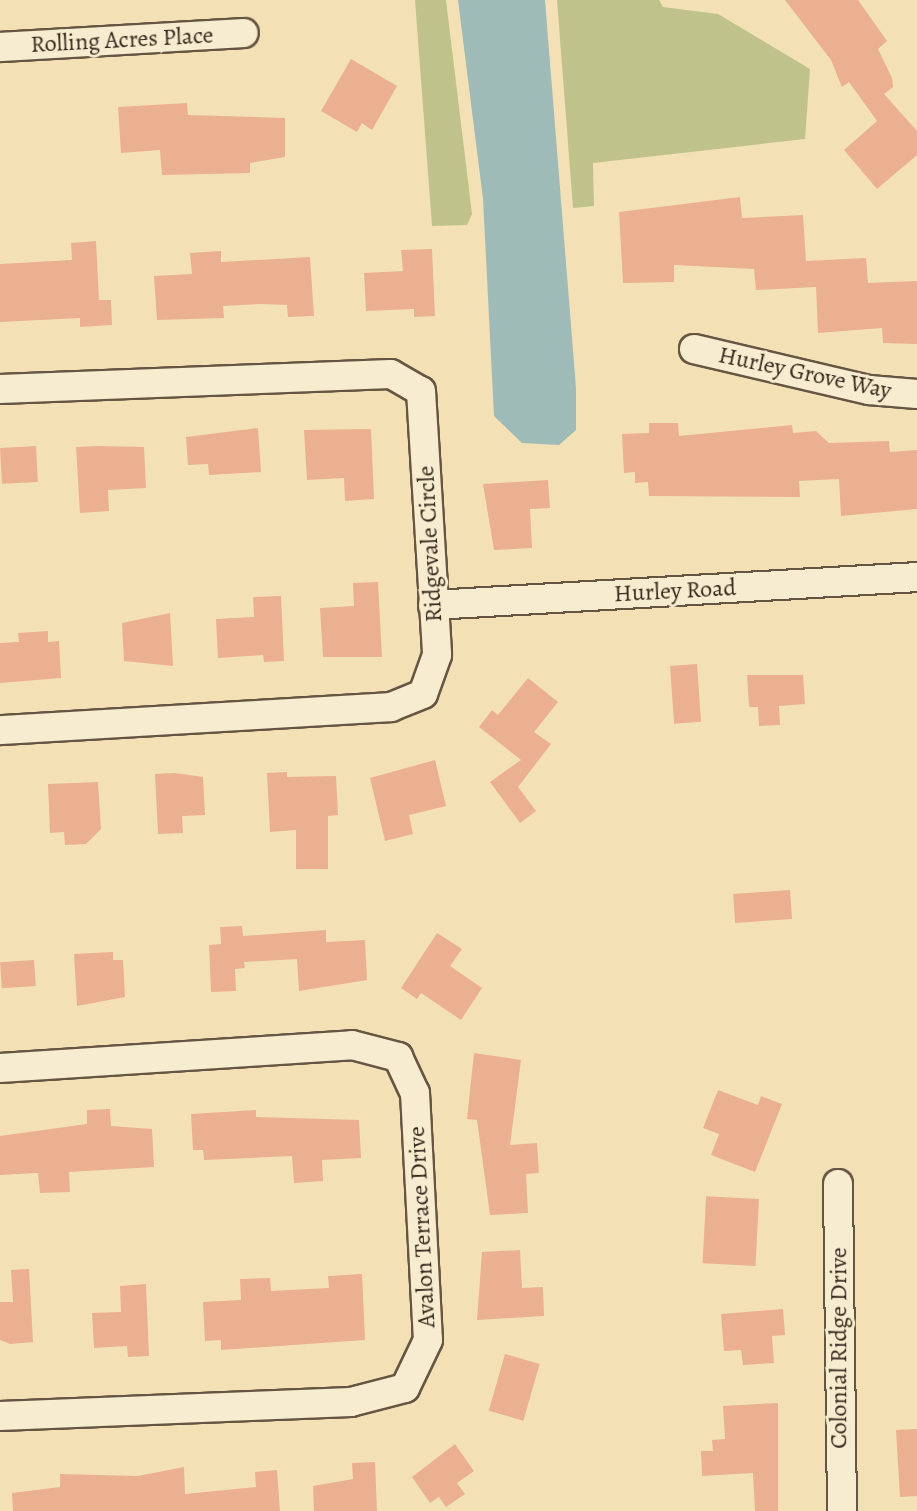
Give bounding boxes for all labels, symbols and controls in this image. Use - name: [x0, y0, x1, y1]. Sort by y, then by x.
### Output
- street label: Rolling Acres Place: [30, 21, 214, 59]
- street label: Hurley Grove Way: [716, 341, 894, 405]
- street label: Ridgevale Circle: [412, 465, 448, 623]
- street label: Hurley Road: [613, 573, 737, 609]
- street label: Avalon Terrace Drive: [402, 1126, 442, 1328]
- street label: Colonial Ridge Drive: [825, 1247, 853, 1449]

